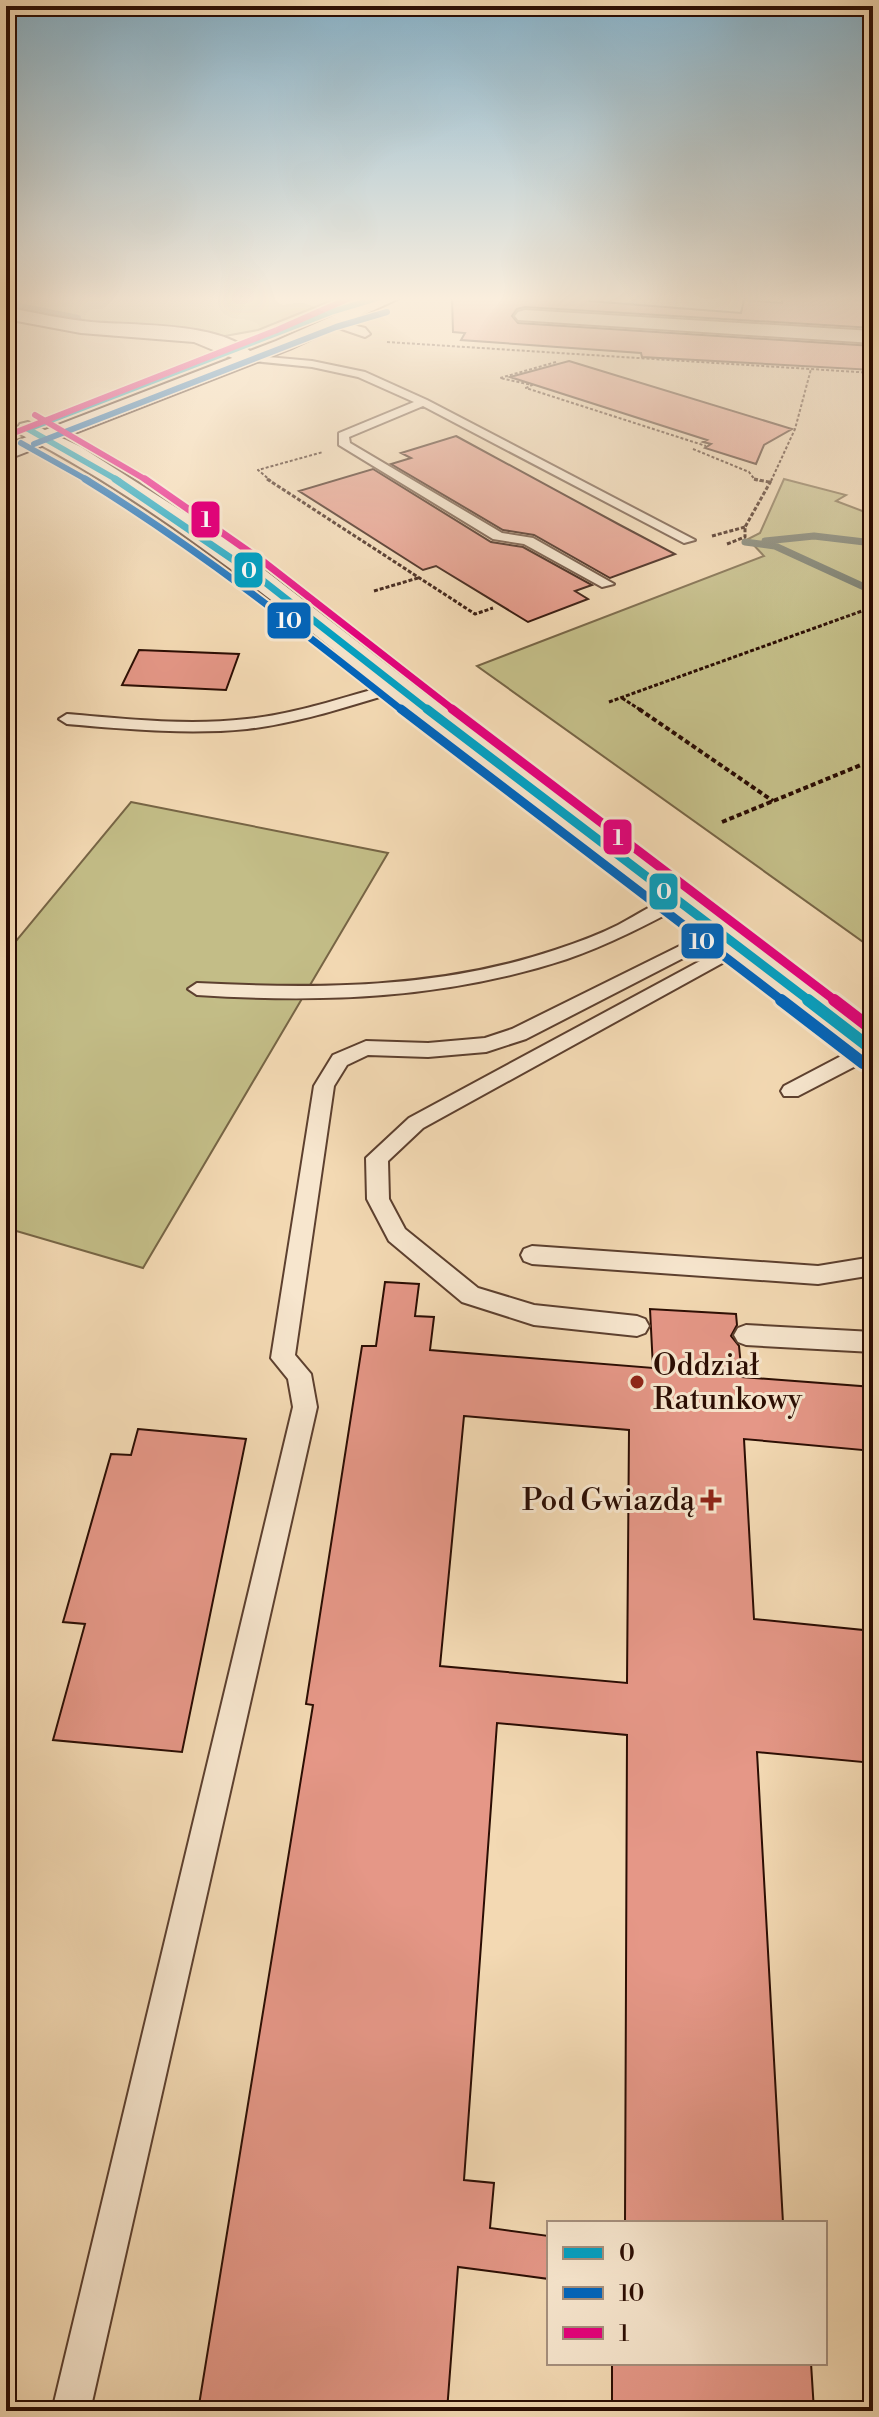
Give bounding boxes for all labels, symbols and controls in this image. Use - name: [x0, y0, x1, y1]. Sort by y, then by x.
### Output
- line badge: 1: [190, 500, 221, 539]
- text: 1: [201, 507, 212, 534]
- line badge: 0: [233, 551, 264, 589]
- text: 0: [241, 558, 257, 585]
- line badge: 10: [266, 601, 312, 640]
- text: 10: [276, 608, 302, 635]
- line badge: 1: [602, 818, 633, 856]
- text: 1: [613, 825, 624, 852]
- line badge: 0: [648, 872, 679, 911]
- text: 0: [656, 879, 672, 906]
- line badge: 10: [680, 922, 725, 960]
- text: 10: [689, 929, 715, 956]
- place label: Oddział Ratunkowy: [653, 1347, 802, 1419]
- marker: Oddział Ratunkowy: [628, 1373, 646, 1391]
- place label: Pod Gwiazdą: [522, 1482, 696, 1520]
- marker: Pod Gwiazdą: [702, 1491, 720, 1509]
- legend: [547, 2221, 827, 2365]
- text: 0: [619, 2239, 635, 2269]
- text: 10: [619, 2279, 645, 2309]
- text: 1: [619, 2319, 630, 2349]

